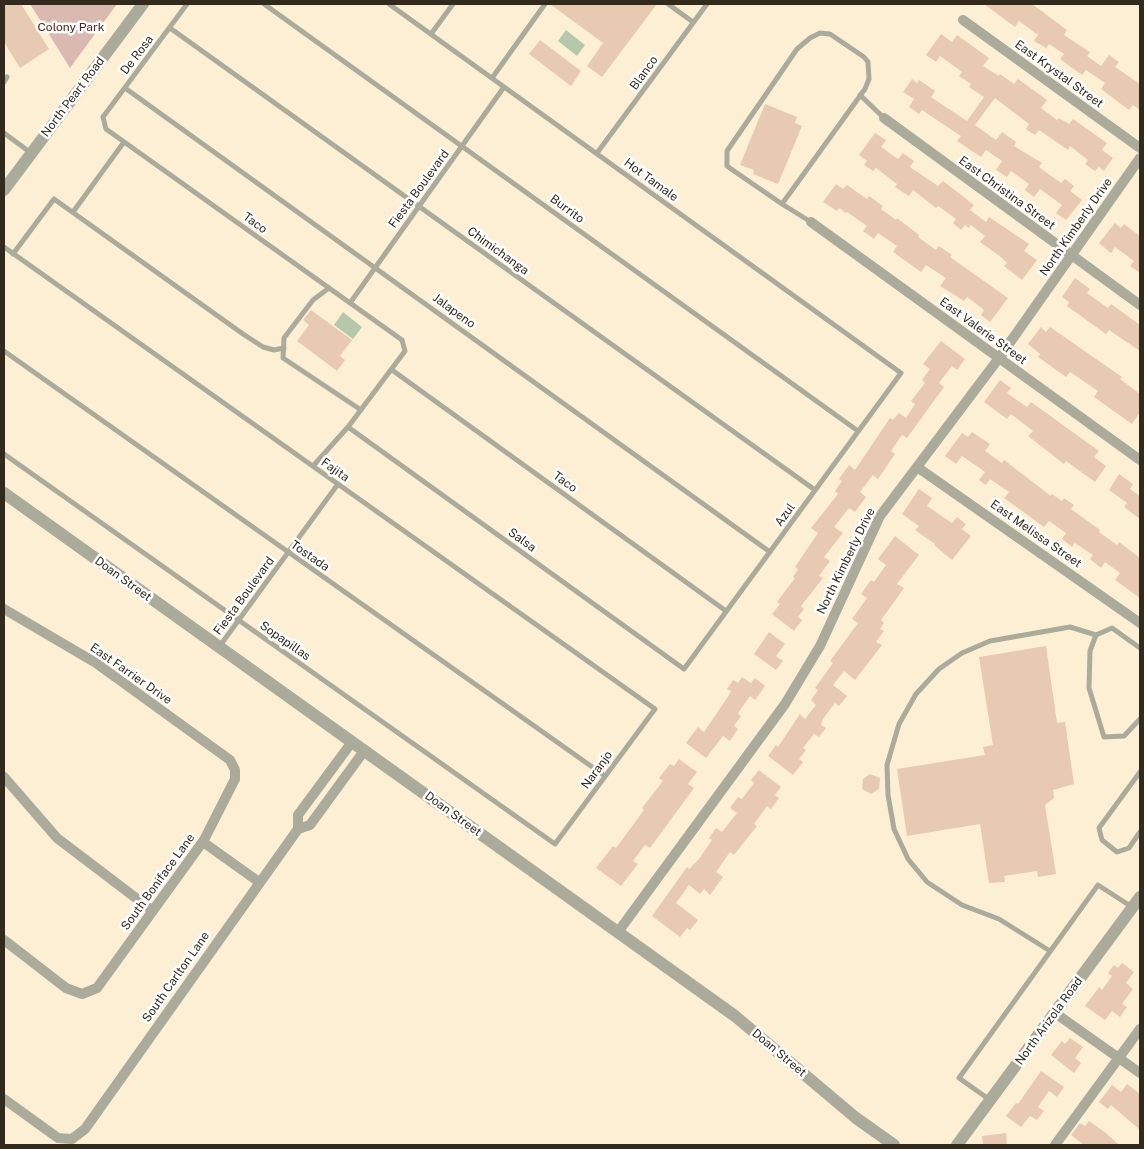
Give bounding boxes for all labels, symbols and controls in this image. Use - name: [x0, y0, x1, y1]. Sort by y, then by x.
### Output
- park label: Colony Park: [38, 20, 104, 34]
- street label: De Rosa: [118, 33, 156, 77]
- street label: East Krystal Street: [1012, 37, 1106, 111]
- street label: Blanco: [627, 53, 661, 93]
- street label: North Peart Road: [38, 54, 108, 140]
- street label: Fiesta Boulevard: [386, 147, 452, 231]
- street label: East Christina Street: [956, 153, 1058, 233]
- street label: Hot Tamale: [621, 156, 681, 204]
- street label: North Kimberly Drive: [1037, 175, 1115, 279]
- street label: Burrito: [547, 192, 587, 226]
- street label: Taco: [240, 209, 270, 237]
- street label: Chimichanga: [464, 224, 532, 278]
- street label: Jalapeno: [430, 291, 478, 331]
- street label: East Valerie Street: [937, 295, 1029, 367]
- street label: Fajita: [318, 455, 352, 485]
- street label: Taco: [550, 468, 580, 496]
- street label: East Melissa Street: [988, 497, 1084, 571]
- street label: Azul: [772, 501, 798, 529]
- street label: North Kimberly Drive: [814, 506, 878, 616]
- street label: Salsa: [505, 525, 539, 555]
- street label: Tostada: [288, 537, 332, 575]
- street label: Doan Street: [92, 554, 154, 604]
- street label: Fiesta Boulevard: [211, 554, 277, 638]
- street label: Sopapillas: [257, 618, 313, 664]
- street label: East Farrier Drive: [87, 640, 175, 708]
- street label: Naranjo: [578, 748, 616, 792]
- street label: Doan Street: [422, 789, 484, 839]
- street label: South Boniface Lane: [118, 831, 198, 933]
- street label: South Carlton Lane: [139, 929, 213, 1025]
- street label: North Arizola Road: [1012, 974, 1086, 1068]
- street label: Doan Street: [749, 1026, 809, 1080]

